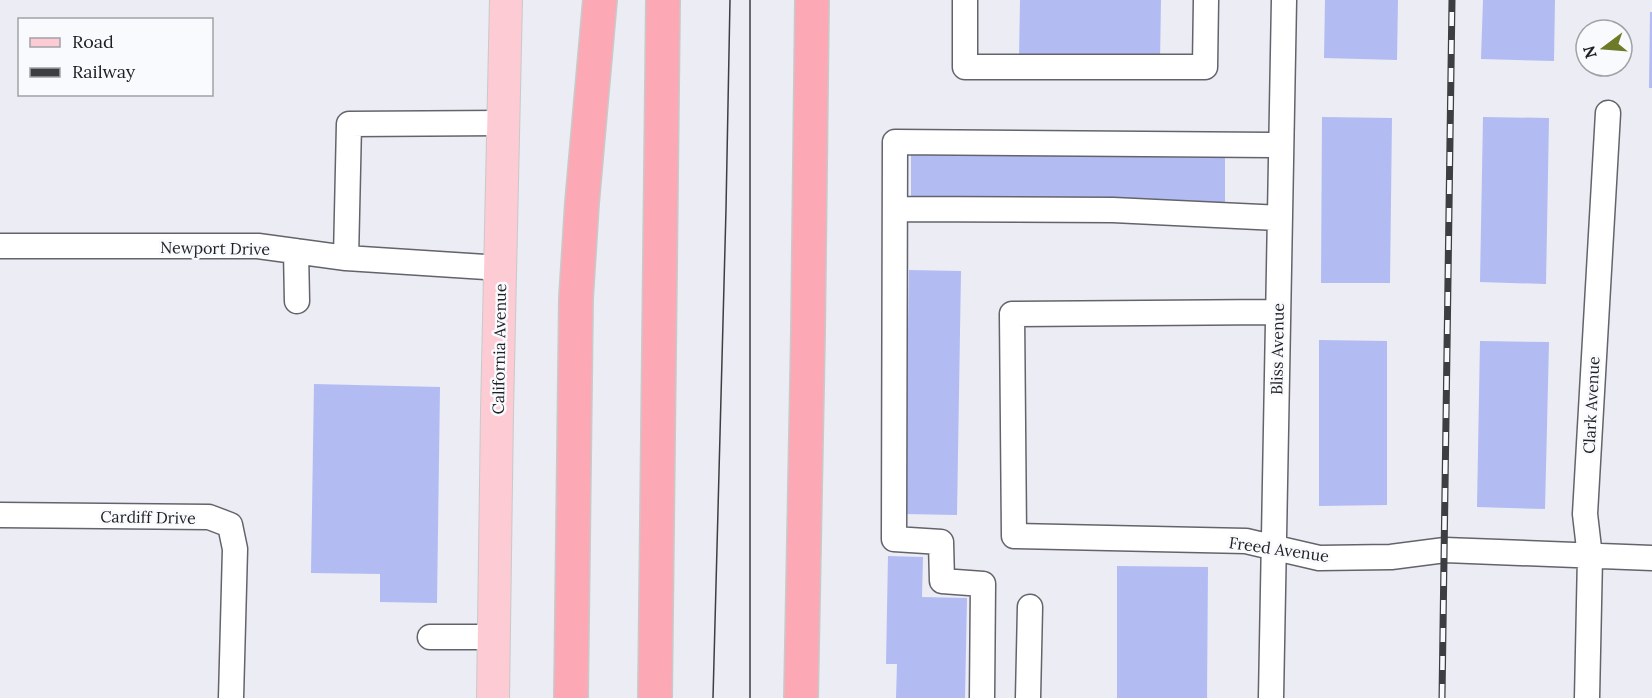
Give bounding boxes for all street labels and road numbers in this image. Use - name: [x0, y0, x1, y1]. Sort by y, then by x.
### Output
- street label: Newport Drive: [160, 237, 270, 259]
- street label: California Avenue: [488, 283, 510, 415]
- street label: Bliss Avenue: [1266, 303, 1288, 395]
- street label: Clark Avenue: [1578, 355, 1604, 454]
- street label: Cardiff Drive: [100, 506, 196, 528]
- street label: Freed Avenue: [1228, 532, 1331, 566]

